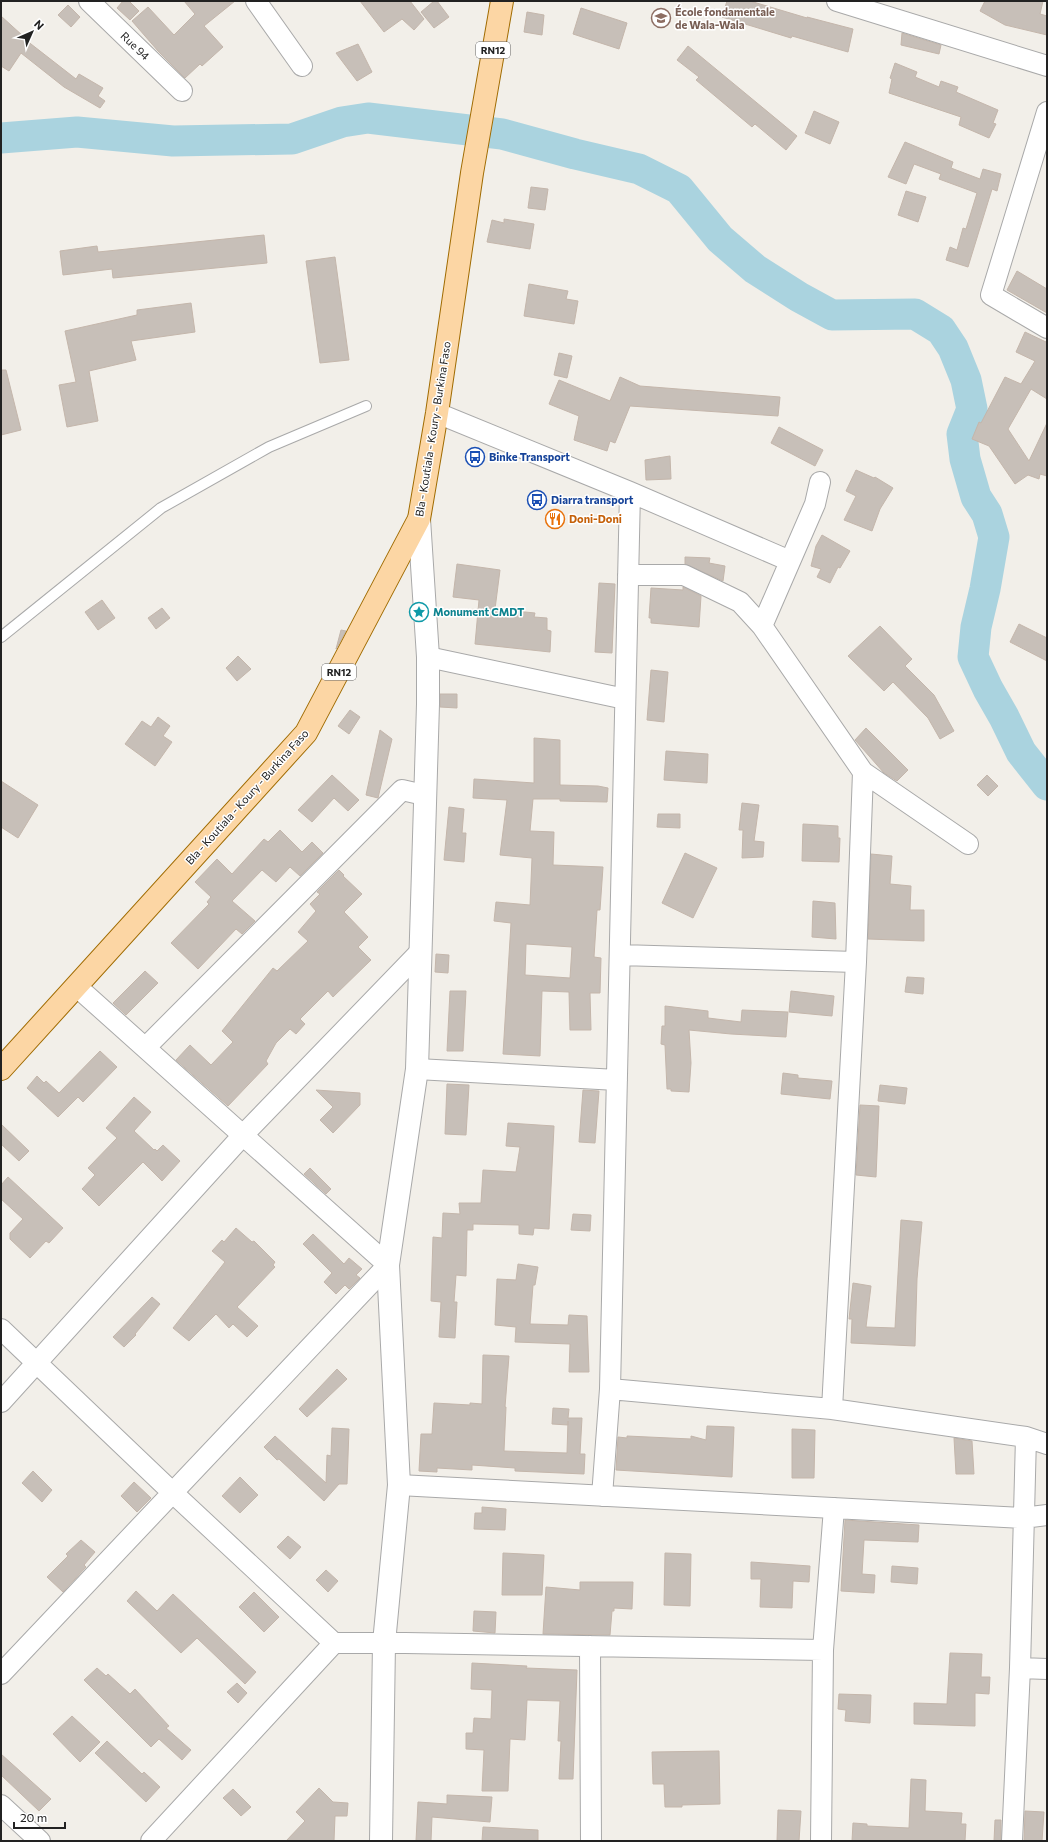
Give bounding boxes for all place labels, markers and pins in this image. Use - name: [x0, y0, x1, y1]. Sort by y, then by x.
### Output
- place label: École fondamentale de Wala-Wala: [675, 4, 775, 31]
- school or university icon: École fondamentale de Wala-Wala: [650, 7, 672, 29]
- bus stop icon: Binke Transport: [464, 446, 486, 468]
- place label: Binke Transport: [489, 450, 570, 463]
- bus stop icon: Diarra transport: [526, 489, 548, 511]
- place label: Diarra transport: [551, 493, 634, 506]
- restaurant icon: Doni-Doni: [544, 508, 566, 530]
- place label: Doni-Doni: [569, 512, 622, 525]
- place icon: Monument CMDT: [408, 601, 430, 623]
- place label: Monument CMDT: [433, 605, 524, 618]

